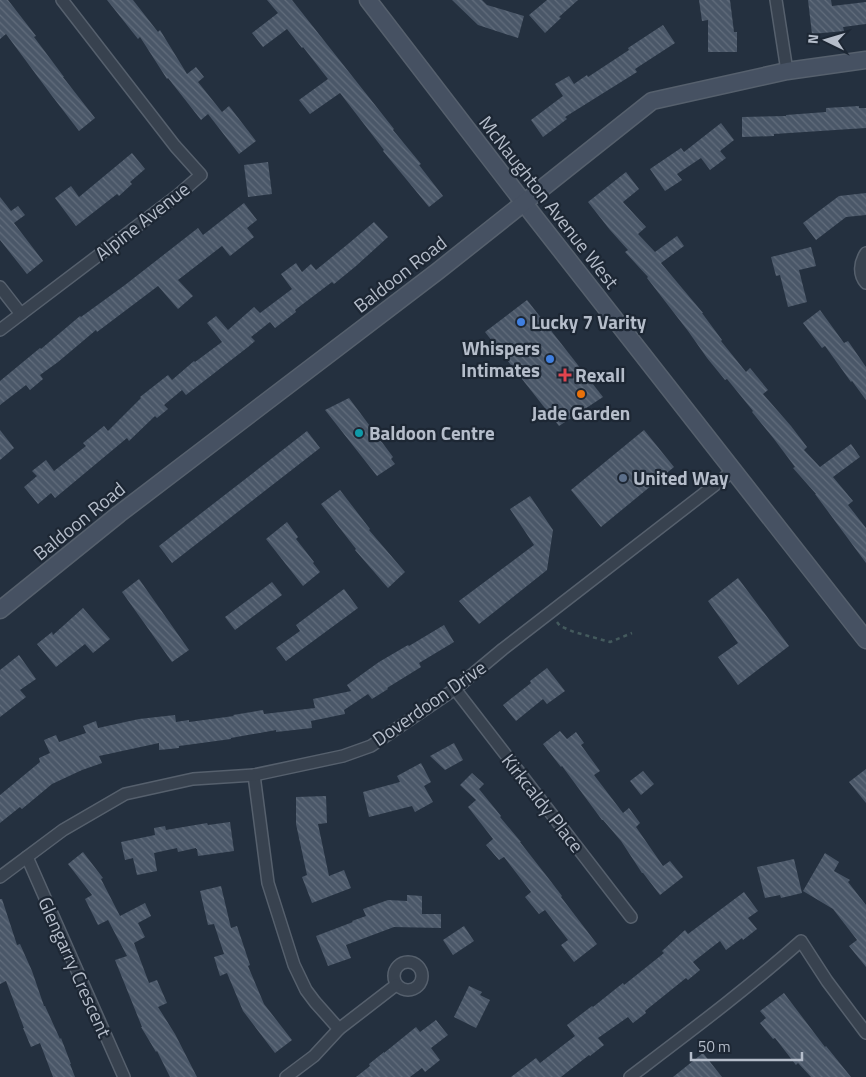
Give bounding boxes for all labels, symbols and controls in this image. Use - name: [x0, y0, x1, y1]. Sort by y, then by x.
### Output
- north arrow: [801, 15, 851, 65]
- text: N: [802, 33, 823, 45]
- street label: McNaughton Avenue West: [472, 109, 627, 295]
- street label: Alpine Avenue: [88, 174, 195, 267]
- street label: Baldoon Road: [347, 228, 452, 319]
- place label: Lucky 7 Varity: [531, 307, 647, 336]
- marker: Lucky 7 Varity: [515, 316, 527, 328]
- place label: Whispers Intimates: [461, 333, 540, 384]
- marker: Whispers Intimates: [544, 353, 556, 365]
- place label: Rexall: [575, 360, 625, 389]
- marker: Rexall: [559, 369, 571, 381]
- marker: Jade Garden: [575, 388, 587, 400]
- place label: Jade Garden: [532, 398, 630, 427]
- place label: Baldoon Centre: [369, 418, 495, 447]
- marker: Baldoon Centre: [353, 427, 365, 439]
- place label: United Way: [633, 463, 729, 492]
- marker: United Way: [617, 472, 629, 484]
- street label: Baldoon Road: [26, 474, 131, 567]
- street label: Doverdoon Drive: [366, 653, 492, 753]
- street label: Kirkcaldy Place: [495, 747, 591, 858]
- street label: Glengarry Crescent: [31, 892, 120, 1042]
- scale bar: [691, 1030, 802, 1062]
- text: 50 m: [698, 1035, 731, 1058]

